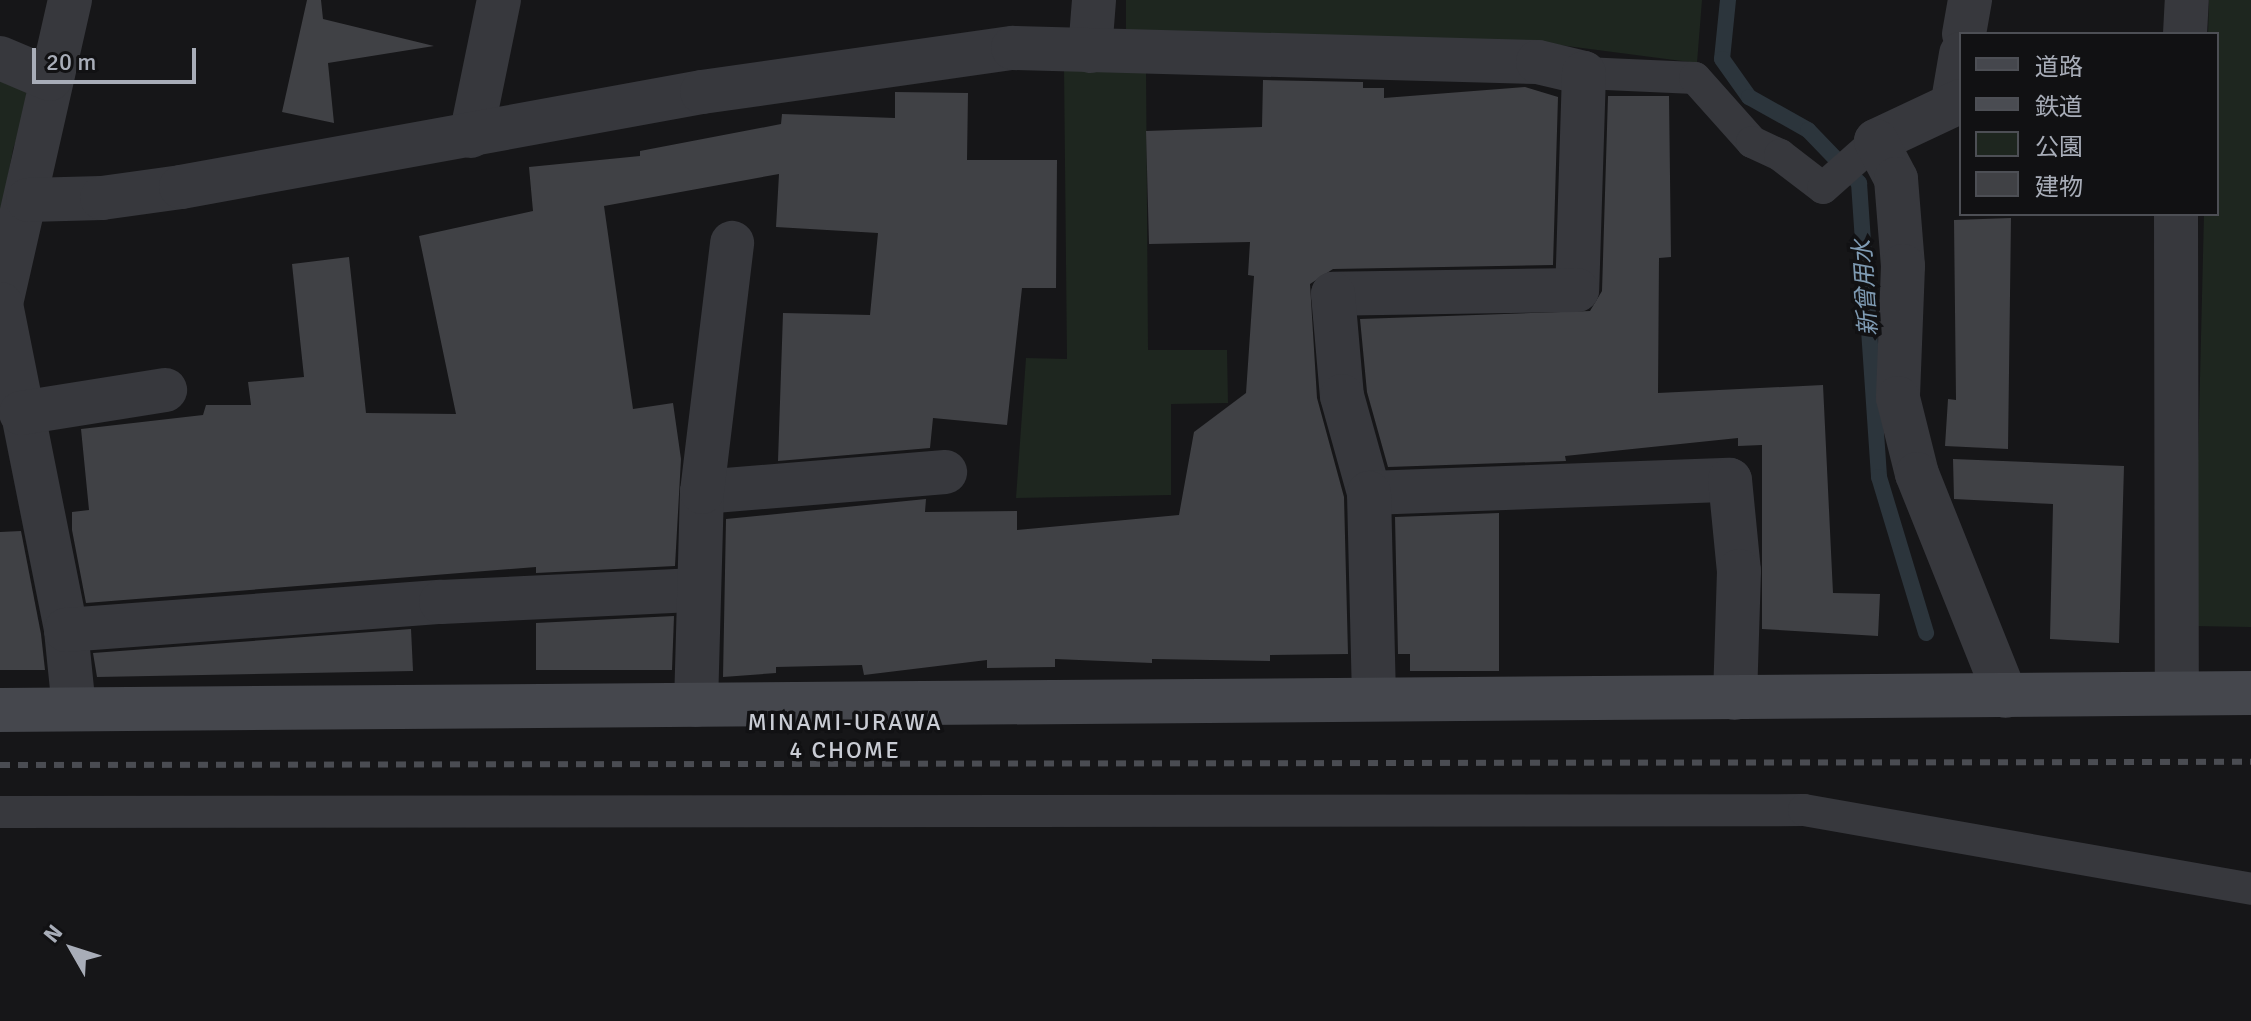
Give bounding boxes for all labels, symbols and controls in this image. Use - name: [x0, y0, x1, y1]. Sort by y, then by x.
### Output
- scale bar: [36, 32, 200, 82]
- legend: [1959, 32, 2219, 216]
- text: 20 m: [46, 47, 96, 77]
- text: 道路: [2035, 52, 2083, 82]
- text: 鉄道: [2035, 92, 2083, 122]
- text: 公園: [2035, 132, 2083, 162]
- text: 建物: [2035, 172, 2083, 202]
- water label: 新曾用水: [1848, 239, 1884, 337]
- district label: MINAMI-URAWA 4 CHOME: [747, 709, 943, 765]
- north arrow: [32, 909, 112, 989]
- text: N: [38, 919, 68, 948]

